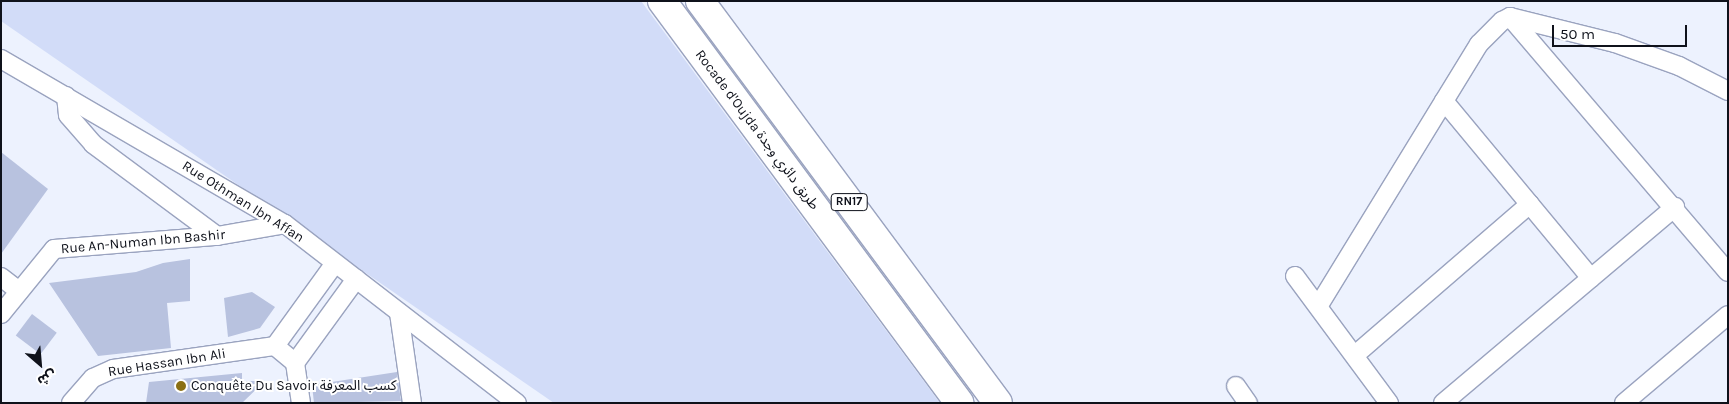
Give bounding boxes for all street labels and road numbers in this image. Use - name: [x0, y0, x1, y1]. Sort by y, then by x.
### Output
- street label: Rocade d'Oujda طريق دائري وجدة: [691, 47, 823, 213]
- street label: Rue Othman Ibn Affan: [179, 158, 307, 246]
- road number: RN17: [830, 192, 868, 212]
- street label: Rue An-Numan Ibn Bashir: [60, 226, 226, 258]
- street label: Rue Hassan Ibn Ali: [107, 345, 227, 381]

